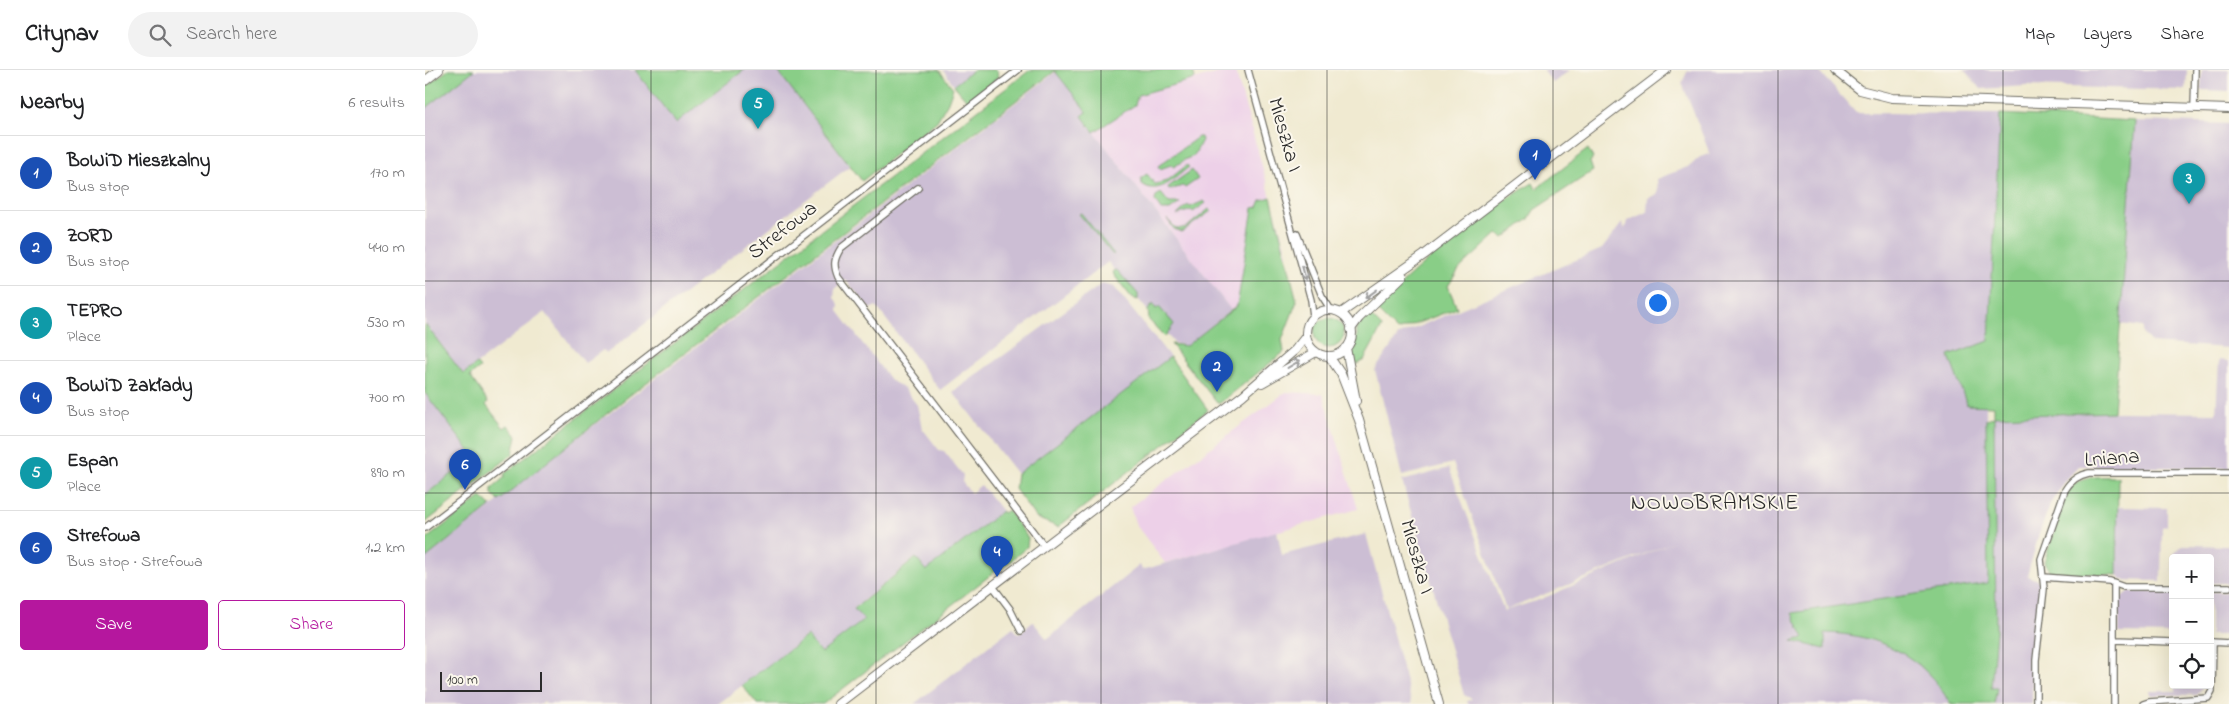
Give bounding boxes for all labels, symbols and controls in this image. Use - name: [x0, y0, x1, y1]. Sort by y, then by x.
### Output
- search box: [128, 12, 478, 57]
- text: Citynav: [25, 17, 98, 52]
- icon: search: [146, 21, 174, 49]
- text: Search here: [186, 21, 277, 48]
- text: Map: [2025, 22, 2055, 48]
- text: Layers: [2083, 22, 2133, 48]
- text: Share: [2161, 22, 2204, 48]
- text: Nearby: [20, 88, 84, 118]
- pin: 5: [742, 88, 774, 129]
- text: 6 results: [348, 91, 405, 115]
- street label: Mieszka I: [1259, 94, 1309, 176]
- pin: 1: [1519, 139, 1551, 180]
- text: BoWiD Mieszkalny: [67, 148, 210, 175]
- text: 1: [33, 161, 39, 185]
- text: 170 m: [370, 161, 405, 185]
- pin: 3: [2173, 163, 2205, 204]
- text: Bus stop: [67, 175, 130, 199]
- street label: Strefowa: [742, 194, 824, 268]
- text: ZORD: [67, 223, 113, 250]
- text: 2: [32, 236, 40, 260]
- text: 440 m: [368, 236, 405, 260]
- text: Bus stop: [67, 250, 130, 274]
- one-way arrow: [1300, 265, 1310, 281]
- one-way arrow: [1364, 289, 1378, 299]
- your location: [1645, 290, 1671, 316]
- text: TEPRO: [67, 298, 122, 325]
- text: 3: [33, 311, 39, 335]
- text: 530 m: [366, 311, 405, 335]
- text: Place: [67, 325, 101, 349]
- pin: 2: [1201, 351, 1233, 392]
- one-way arrow: [1287, 358, 1301, 368]
- text: BoWiD Zakłady: [67, 373, 193, 400]
- text: 4: [33, 386, 39, 410]
- text: 700 m: [368, 386, 405, 410]
- text: Bus stop: [67, 400, 130, 424]
- street label: Lniana: [2084, 442, 2140, 476]
- text: Espan: [67, 448, 118, 475]
- pin: 6: [449, 449, 481, 490]
- text: 5: [31, 461, 41, 485]
- text: 890 m: [371, 461, 405, 485]
- text: Place: [67, 475, 101, 499]
- district label: NOWOBRAMSKIE: [1631, 488, 1799, 520]
- street label: Mieszka I: [1391, 516, 1441, 598]
- text: Strefowa: [67, 523, 140, 550]
- text: 6: [32, 536, 40, 560]
- text: 1.2 km: [365, 536, 405, 560]
- pin: 4: [981, 536, 1013, 577]
- text: Bus stop · Strefowa: [67, 550, 203, 574]
- map controls: [2169, 554, 2214, 689]
- button: +: [2169, 554, 2214, 599]
- button: −: [2169, 599, 2214, 644]
- button: Save: [20, 600, 208, 650]
- button: Share: [218, 600, 405, 650]
- button: locate: [2169, 644, 2214, 689]
- scale bar: [440, 669, 543, 692]
- text: 100 m: [447, 670, 478, 691]

